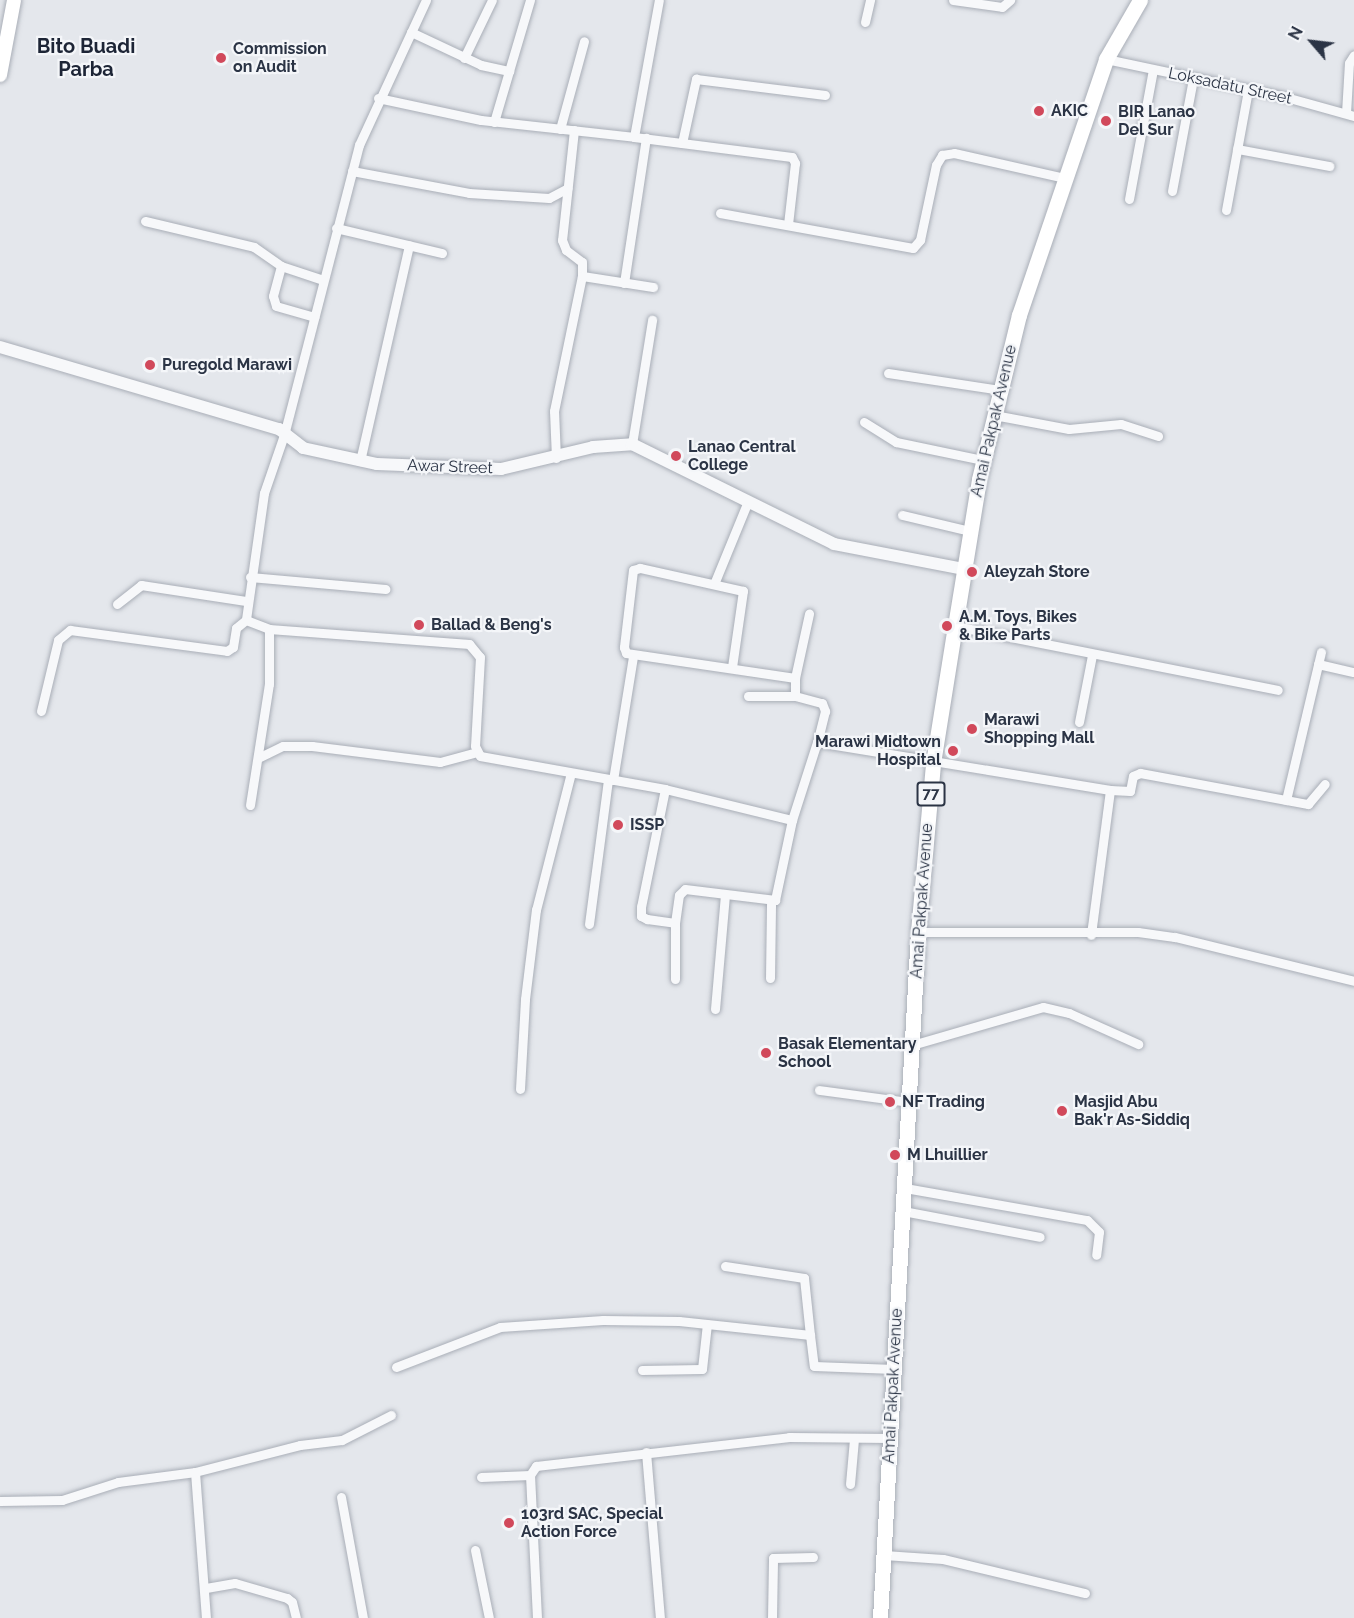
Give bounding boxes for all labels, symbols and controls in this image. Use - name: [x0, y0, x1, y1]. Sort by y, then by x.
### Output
- north arrow: [1282, 12, 1342, 72]
- text: N: [1284, 23, 1307, 43]
- district label: Bito Buadi Parba: [37, 35, 135, 82]
- place label: Commission on Audit: [233, 39, 327, 77]
- marker: Commission on Audit: [214, 51, 228, 65]
- street label: Loksadatu Street: [1167, 64, 1293, 108]
- place label: AKIC: [1051, 101, 1088, 121]
- place label: BIR Lanao Del Sur: [1118, 102, 1195, 140]
- marker: AKIC: [1032, 104, 1046, 118]
- marker: BIR Lanao Del Sur: [1099, 114, 1113, 128]
- street label: Amai Pakpak Avenue: [967, 343, 1021, 499]
- place label: Puregold Marawi: [162, 355, 292, 375]
- marker: Puregold Marawi: [143, 358, 157, 372]
- place label: Lanao Central College: [688, 437, 796, 475]
- marker: Lanao Central College: [669, 449, 683, 463]
- street label: Awar Street: [407, 456, 493, 478]
- place label: Aleyzah Store: [984, 562, 1089, 582]
- marker: Aleyzah Store: [965, 565, 979, 579]
- place label: A.M. Toys, Bikes & Bike Parts: [959, 607, 1077, 645]
- place label: Ballad & Beng's: [431, 615, 552, 635]
- marker: Ballad & Beng's: [412, 618, 426, 632]
- marker: A.M. Toys, Bikes & Bike Parts: [940, 619, 954, 633]
- place label: Marawi Shopping Mall: [984, 710, 1094, 748]
- marker: Marawi Shopping Mall: [965, 722, 979, 736]
- place label: Marawi Midtown Hospital: [815, 732, 941, 770]
- marker: Marawi Midtown Hospital: [946, 744, 960, 758]
- road number: 77: [916, 782, 946, 806]
- place label: ISSP: [630, 815, 664, 835]
- marker: ISSP: [611, 818, 625, 832]
- street label: Amai Pakpak Avenue: [907, 822, 937, 980]
- place label: Basak Elementary School: [778, 1034, 917, 1072]
- marker: Basak Elementary School: [759, 1046, 773, 1060]
- place label: NF Trading: [902, 1092, 986, 1112]
- place label: Masjid Abu Bak'r As-Siddiq: [1074, 1092, 1191, 1130]
- marker: NF Trading: [883, 1095, 897, 1109]
- marker: Masjid Abu Bak'r As-Siddiq: [1055, 1104, 1069, 1118]
- place label: M Lhuillier: [907, 1145, 988, 1165]
- marker: M Lhuillier: [888, 1148, 902, 1162]
- street label: Amai Pakpak Avenue: [879, 1308, 907, 1464]
- place label: 103rd SAC, Special Action Force: [521, 1504, 663, 1542]
- marker: 103rd SAC, Special Action Force: [502, 1516, 516, 1530]

